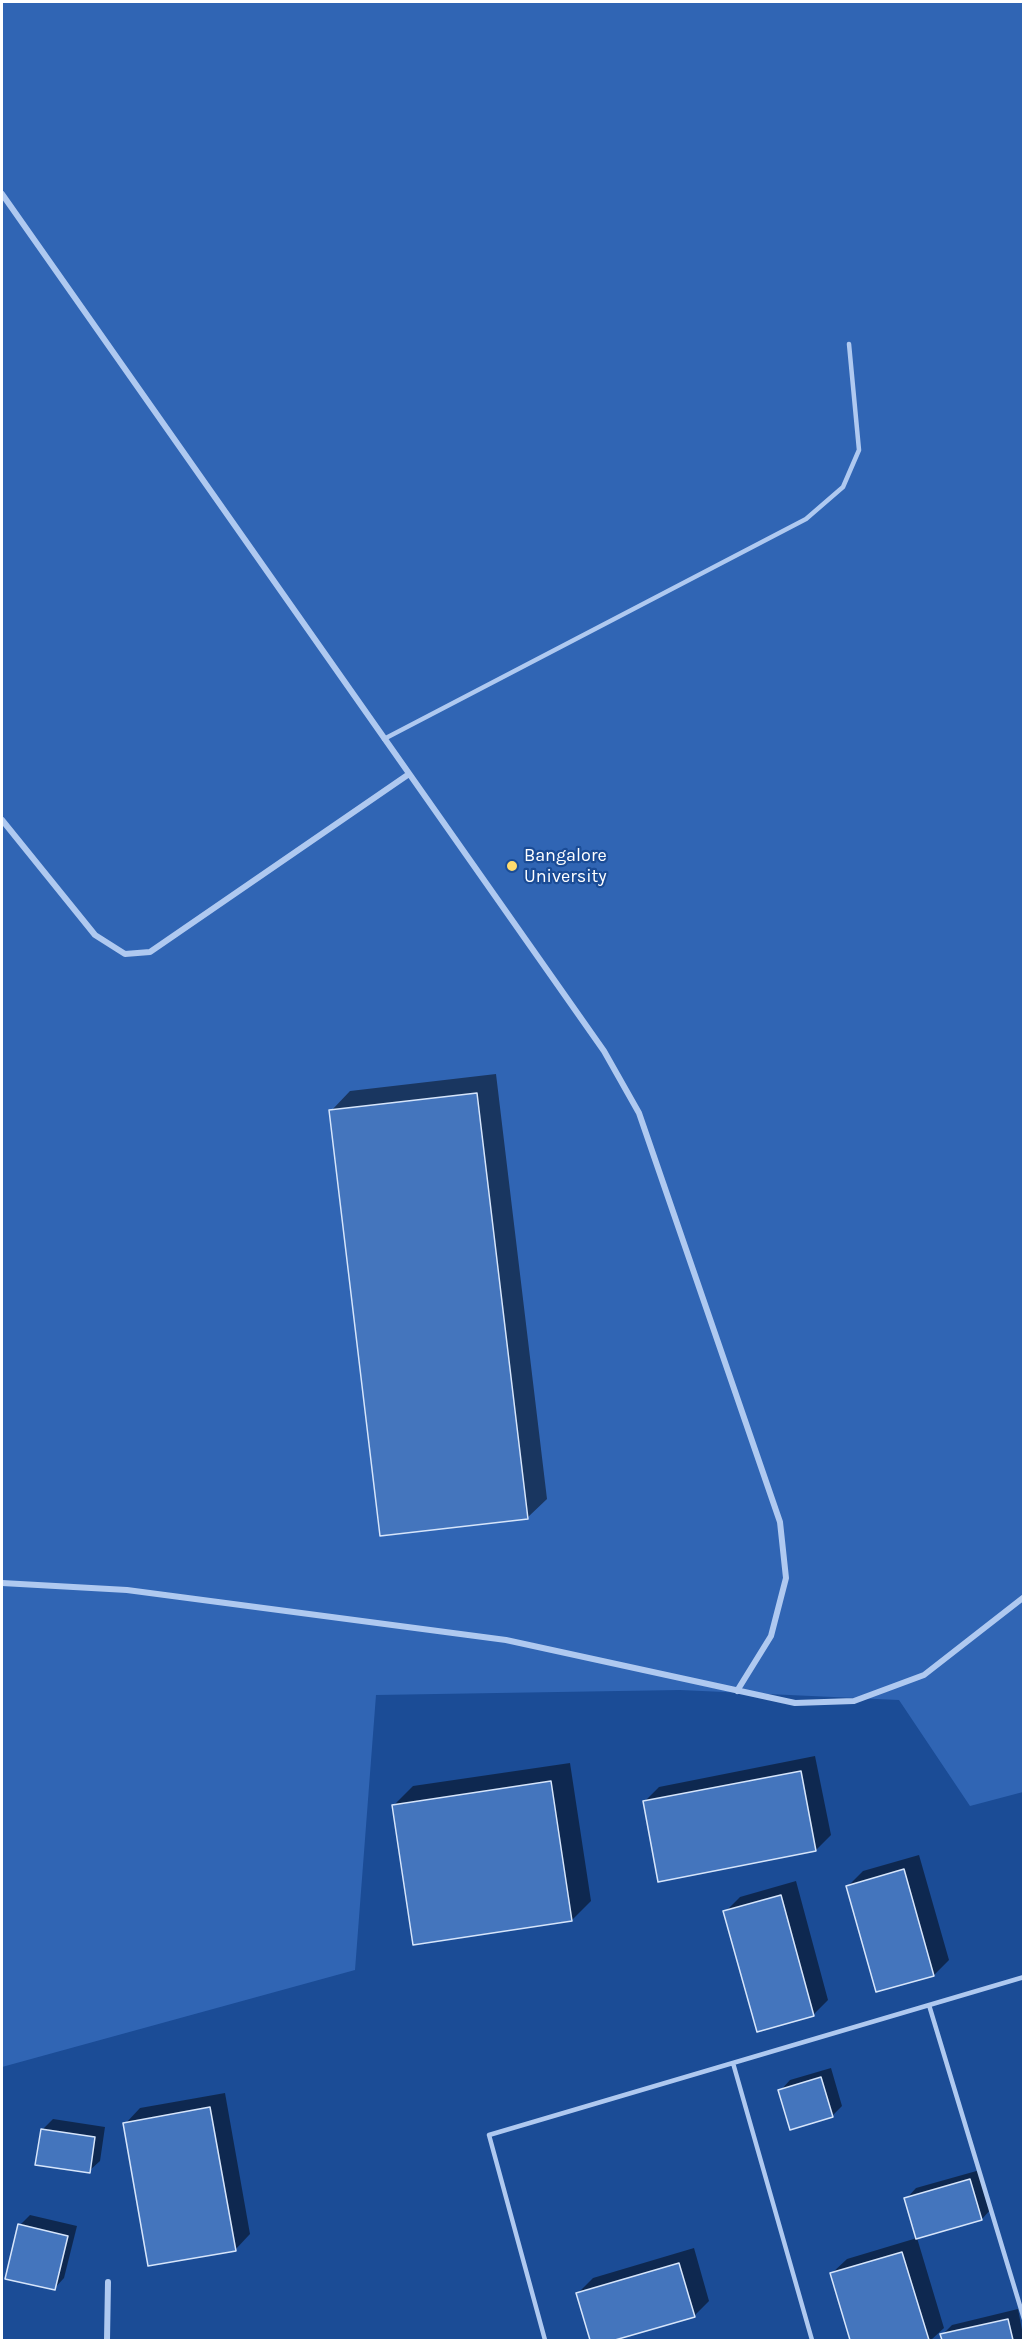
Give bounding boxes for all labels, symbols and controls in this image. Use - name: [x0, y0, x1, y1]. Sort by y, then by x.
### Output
- place label: Bangalore University: [524, 845, 607, 888]
- marker: Bangalore University: [505, 859, 519, 873]

